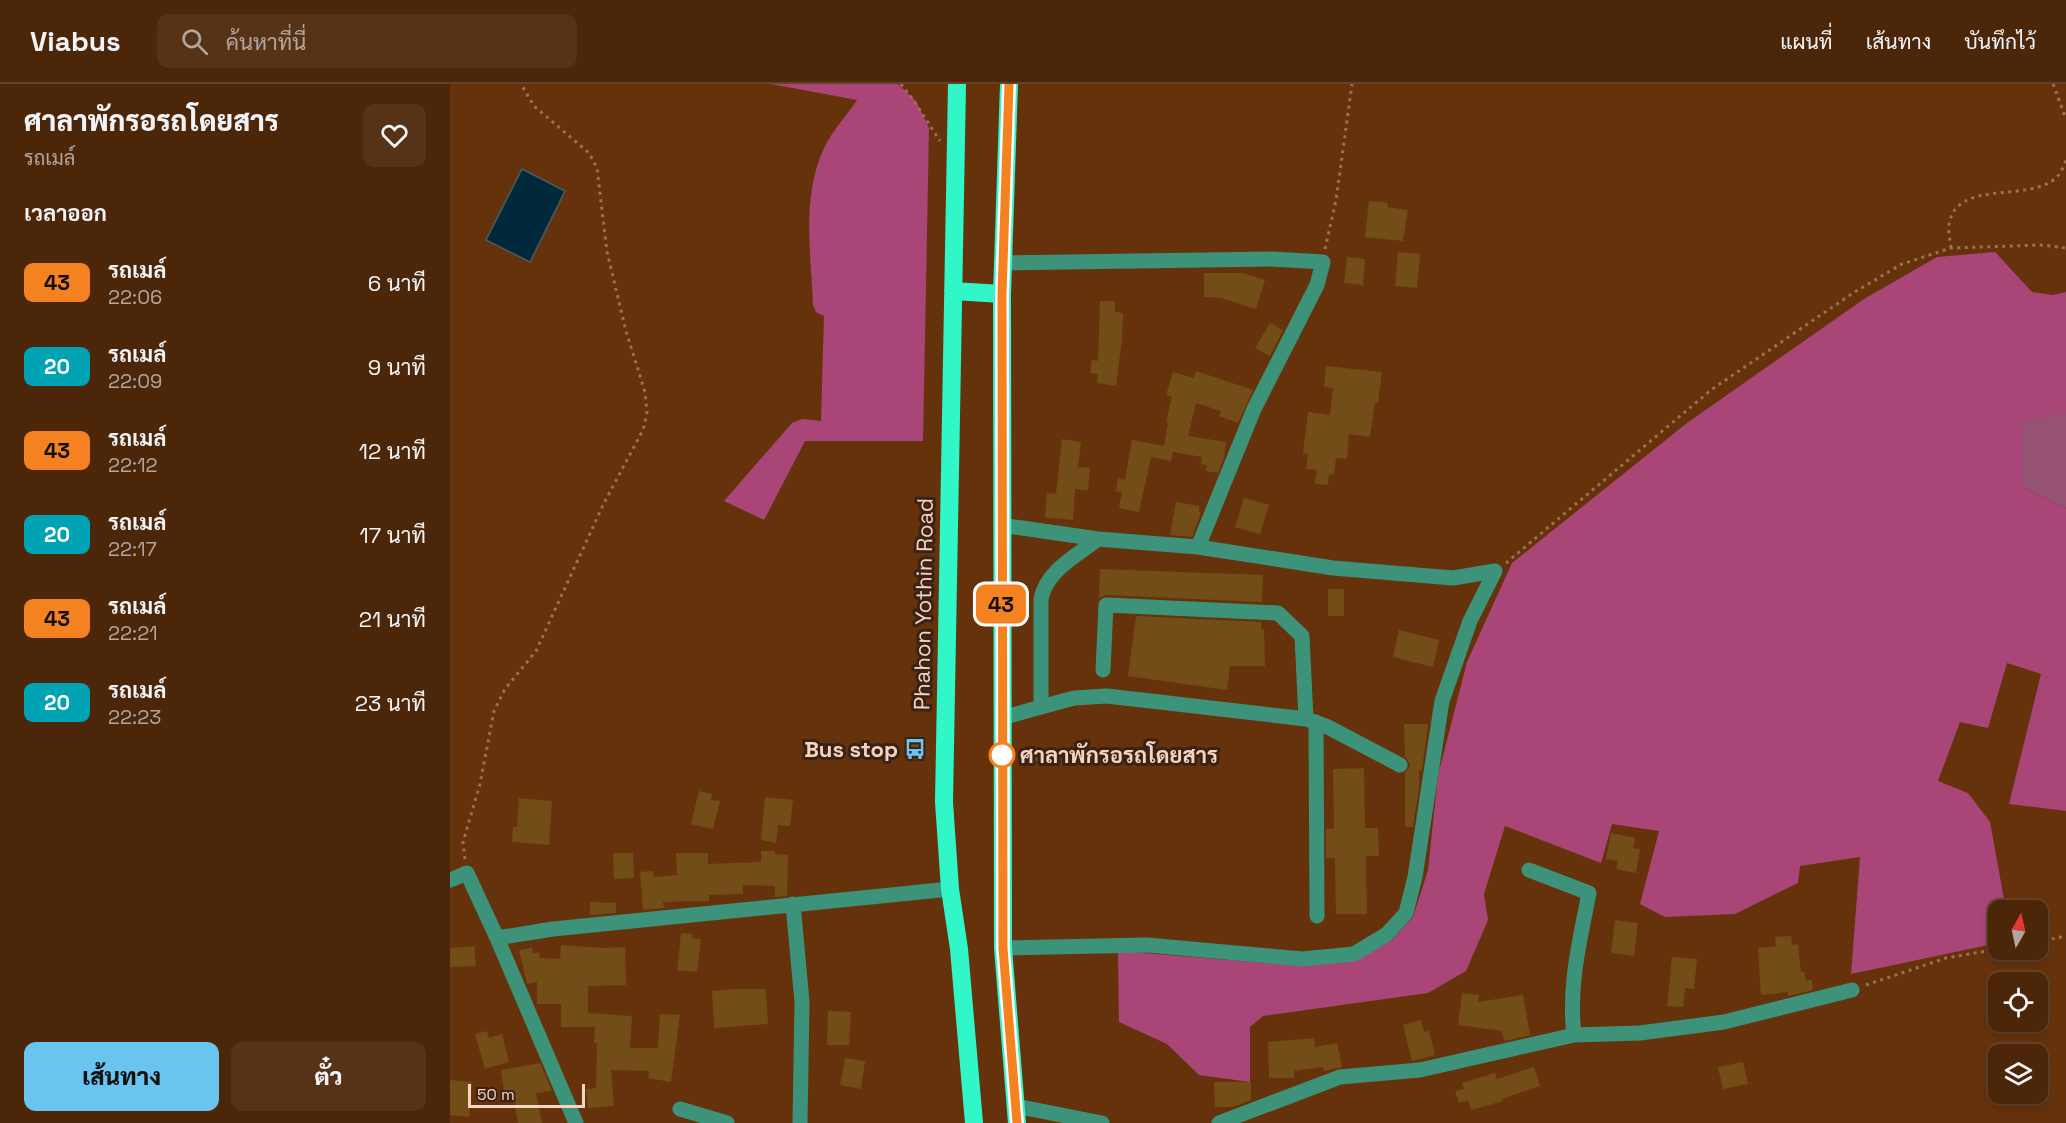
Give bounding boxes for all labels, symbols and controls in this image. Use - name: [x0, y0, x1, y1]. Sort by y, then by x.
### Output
- search box: [157, 14, 577, 68]
- text: Viabus: [30, 23, 121, 59]
- icon: search: [178, 25, 211, 58]
- text: ค้นหาที่นี่: [226, 28, 306, 56]
- text: แผนที่: [1780, 28, 1833, 55]
- text: เส้นทาง: [1866, 28, 1931, 55]
- text: บันทึกไว้: [1964, 28, 2036, 55]
- text: ศาลาพักรอรถโดยสาร: [24, 103, 279, 139]
- button: heart: [363, 104, 426, 167]
- text: รถเมล์: [24, 145, 75, 171]
- text: เวลาออก: [24, 199, 107, 227]
- text: รถเมล์: [108, 256, 166, 284]
- text: 43: [44, 269, 70, 296]
- text: 6 นาที: [368, 269, 426, 297]
- text: 22:06: [108, 284, 162, 310]
- text: รถเมล์: [108, 340, 166, 368]
- text: 20: [44, 353, 70, 380]
- text: 9 นาที: [368, 353, 426, 381]
- text: 22:09: [108, 368, 162, 394]
- text: รถเมล์: [108, 424, 166, 452]
- text: 43: [44, 437, 70, 464]
- text: 12 นาที: [359, 437, 426, 465]
- text: 22:12: [108, 452, 158, 478]
- street label: Phahon Yothin Road: [907, 498, 939, 710]
- text: รถเมล์: [108, 508, 166, 536]
- text: 20: [44, 521, 70, 548]
- text: 17 นาที: [360, 521, 426, 549]
- text: 22:17: [108, 536, 157, 562]
- line badge: 43: [974, 584, 1028, 624]
- text: 43: [988, 591, 1014, 618]
- text: รถเมล์: [108, 592, 166, 620]
- text: 43: [44, 605, 70, 632]
- text: 21 นาที: [359, 605, 426, 633]
- text: 22:21: [108, 620, 158, 646]
- text: รถเมล์: [108, 676, 166, 704]
- text: 20: [44, 689, 70, 716]
- text: 23 นาที: [355, 689, 426, 717]
- text: 22:23: [108, 704, 161, 730]
- place label: Bus stop: [804, 735, 898, 763]
- bus stop icon: Bus stop: [903, 737, 927, 761]
- place label: ศาลาพักรอรถโดยสาร: [1020, 741, 1218, 769]
- marker: ศาลาพักรอรถโดยสาร: [989, 742, 1015, 768]
- north arrow: [1988, 900, 2048, 960]
- map controls: [1988, 900, 2048, 1104]
- button: locate: [1988, 972, 2048, 1032]
- button: เส้นทาง: [24, 1042, 219, 1111]
- button: ตั๋ว: [231, 1042, 426, 1111]
- button: layers: [1988, 1044, 2048, 1104]
- scale bar: [468, 1081, 585, 1108]
- text: 50 m: [477, 1084, 515, 1105]

